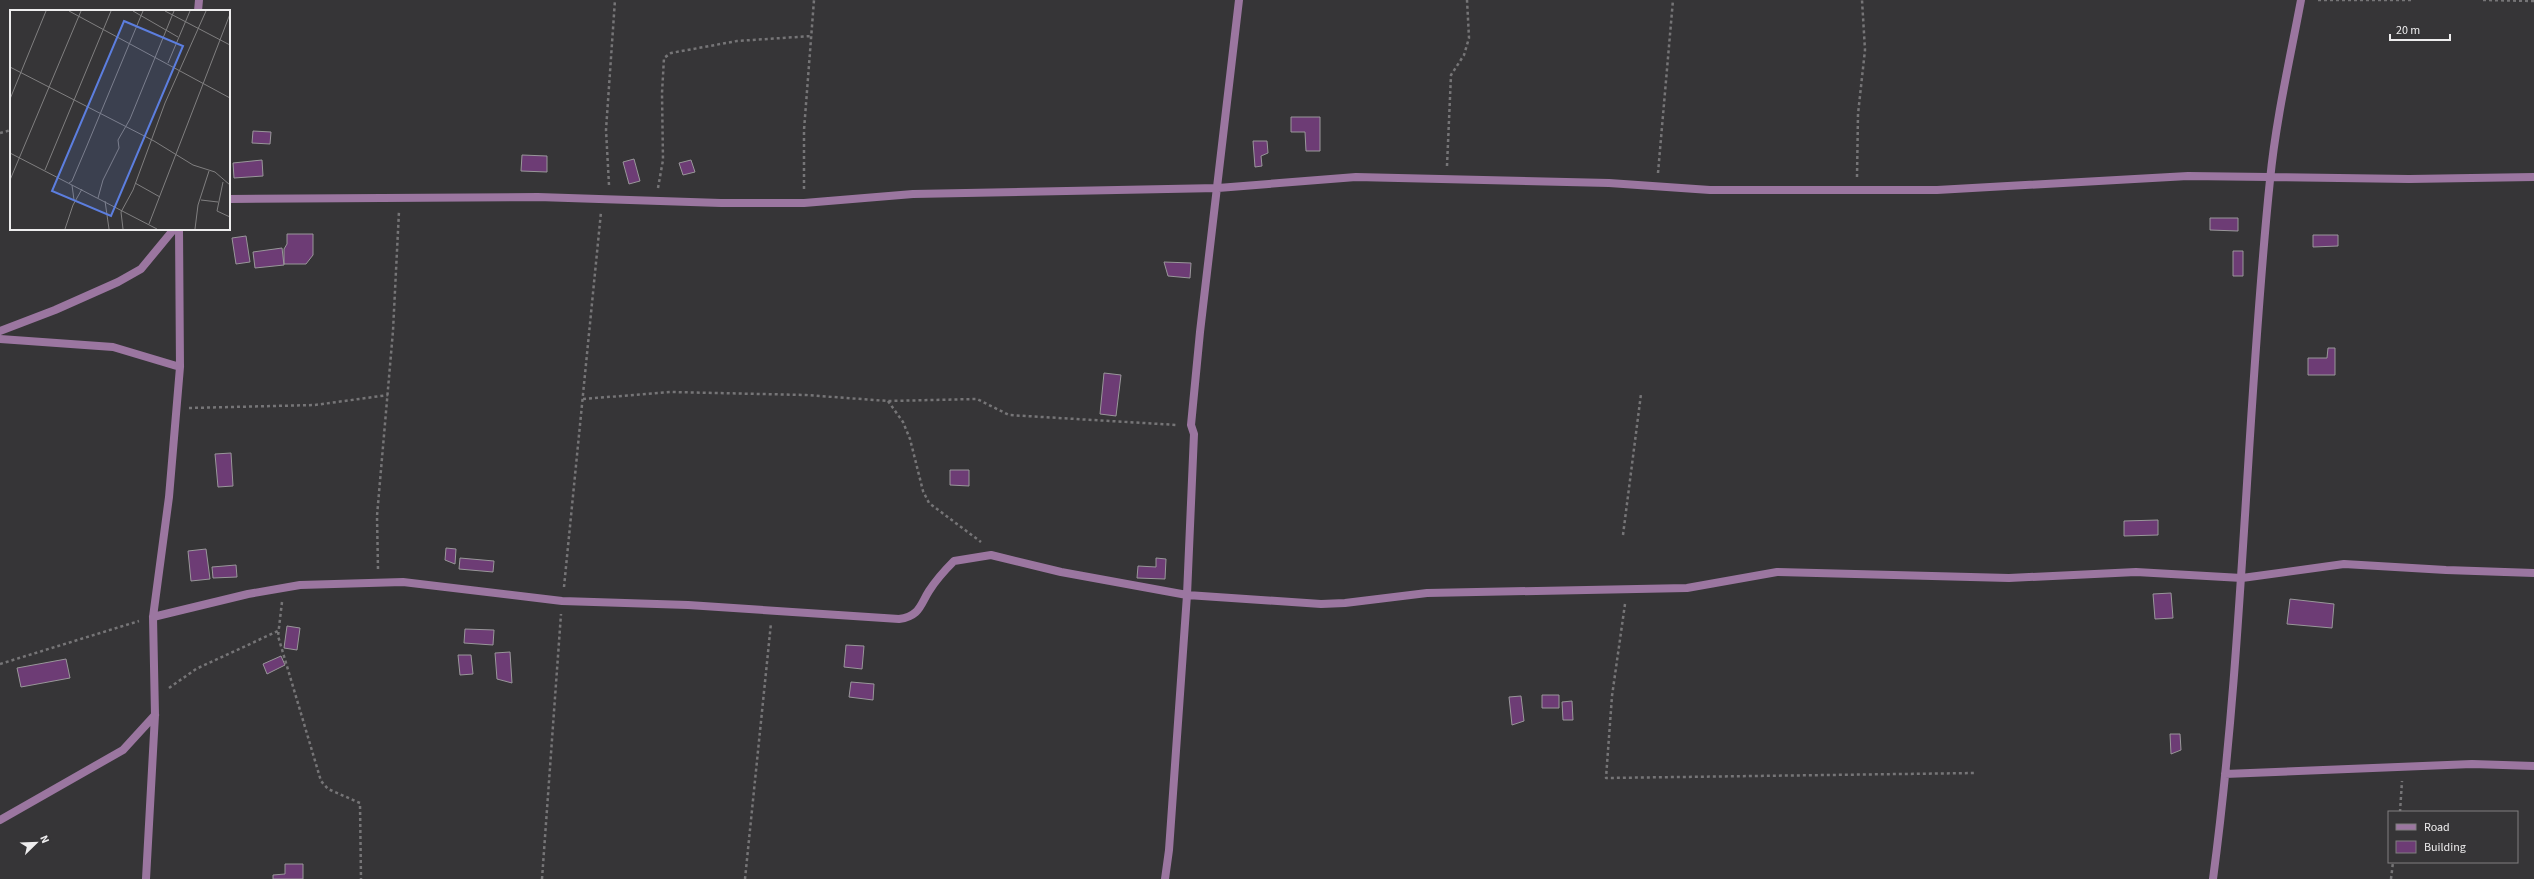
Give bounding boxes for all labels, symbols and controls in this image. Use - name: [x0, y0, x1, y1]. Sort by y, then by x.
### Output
- inset map: [10, 10, 230, 230]
- scale bar: [2390, 16, 2450, 42]
- text: 20 m: [2396, 22, 2420, 39]
- legend: [2388, 811, 2518, 863]
- text: Road: [2424, 819, 2450, 836]
- north arrow: [16, 823, 56, 863]
- text: N: [36, 833, 53, 846]
- text: Building: [2424, 839, 2466, 856]

